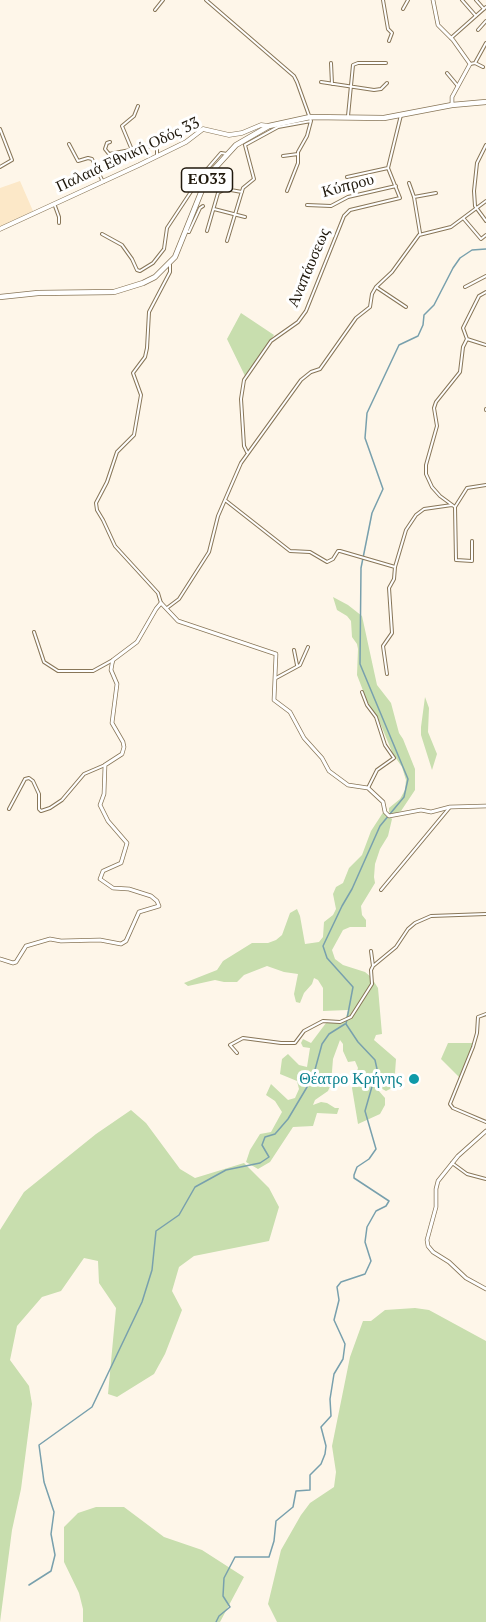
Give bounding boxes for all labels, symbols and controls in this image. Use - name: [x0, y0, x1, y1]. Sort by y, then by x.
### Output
- street label: Παλαιά Εθνική Οδός 33: [53, 113, 203, 197]
- road number: ΕΟ33: [182, 168, 232, 192]
- street label: Κύπρου: [320, 170, 376, 202]
- street label: Αναπάυσεως: [284, 225, 334, 311]
- place label: Θέατρο Κρήνης: [299, 1069, 402, 1089]
- marker: Θέατρο Κρήνης: [407, 1072, 421, 1086]

